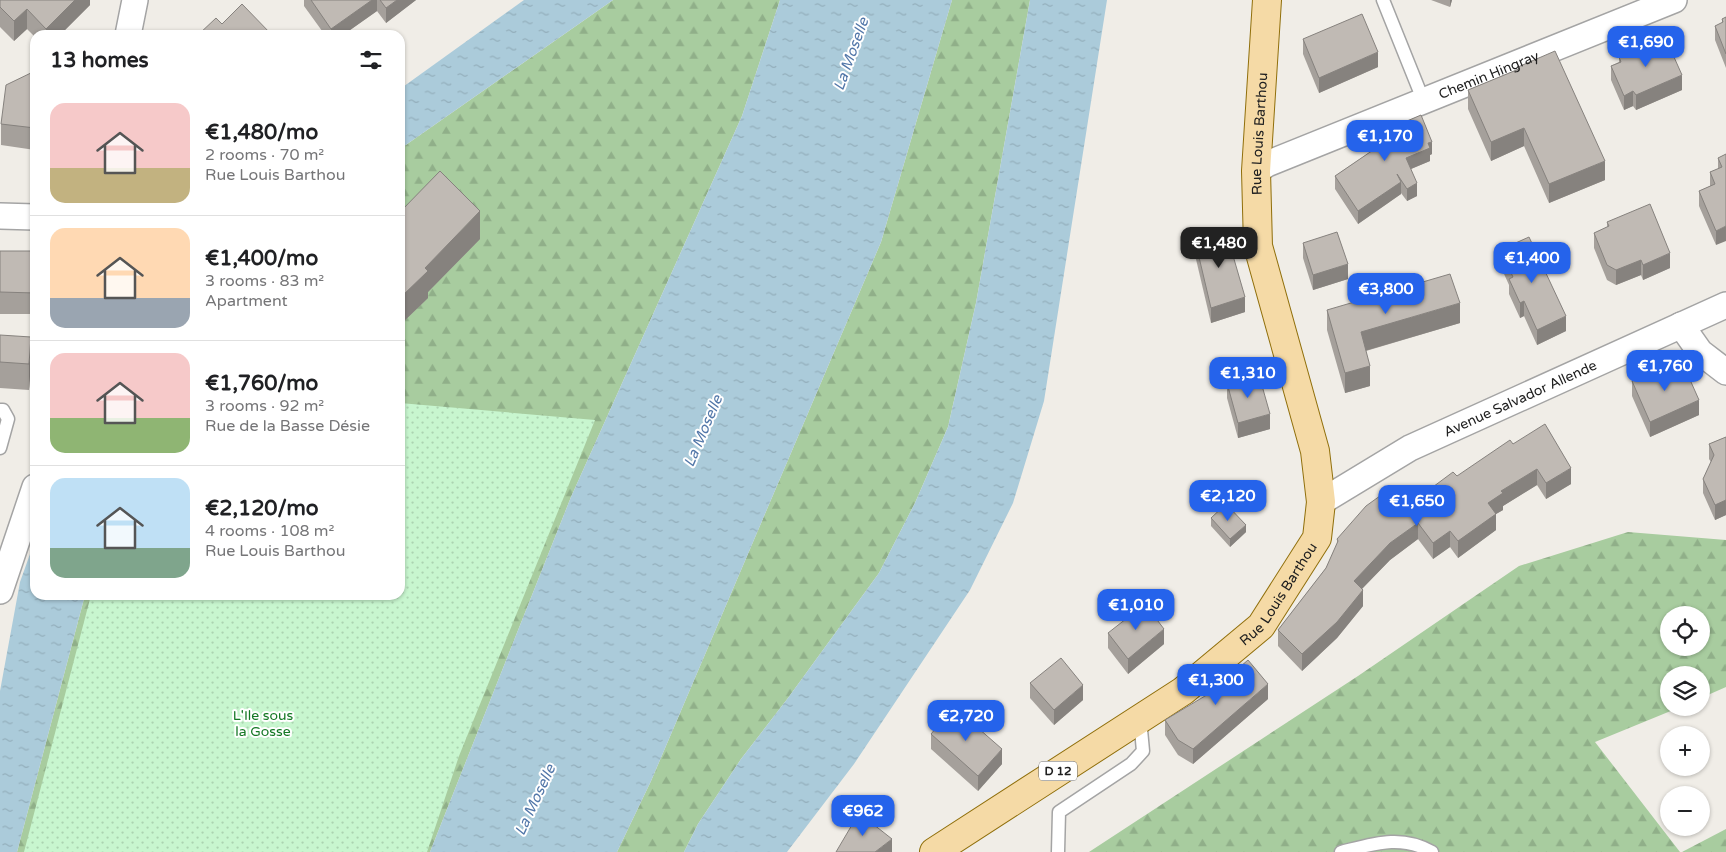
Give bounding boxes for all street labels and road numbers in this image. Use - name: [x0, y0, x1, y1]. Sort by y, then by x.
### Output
- street label: Chemin Hingray: [1436, 47, 1542, 103]
- street label: Rue Louis Barthou: [1248, 72, 1271, 195]
- street label: Avenue Salvador Allende: [1441, 357, 1600, 441]
- street label: Rue Louis Barthou: [1236, 540, 1321, 649]
- road number: D 12: [1039, 761, 1077, 780]

